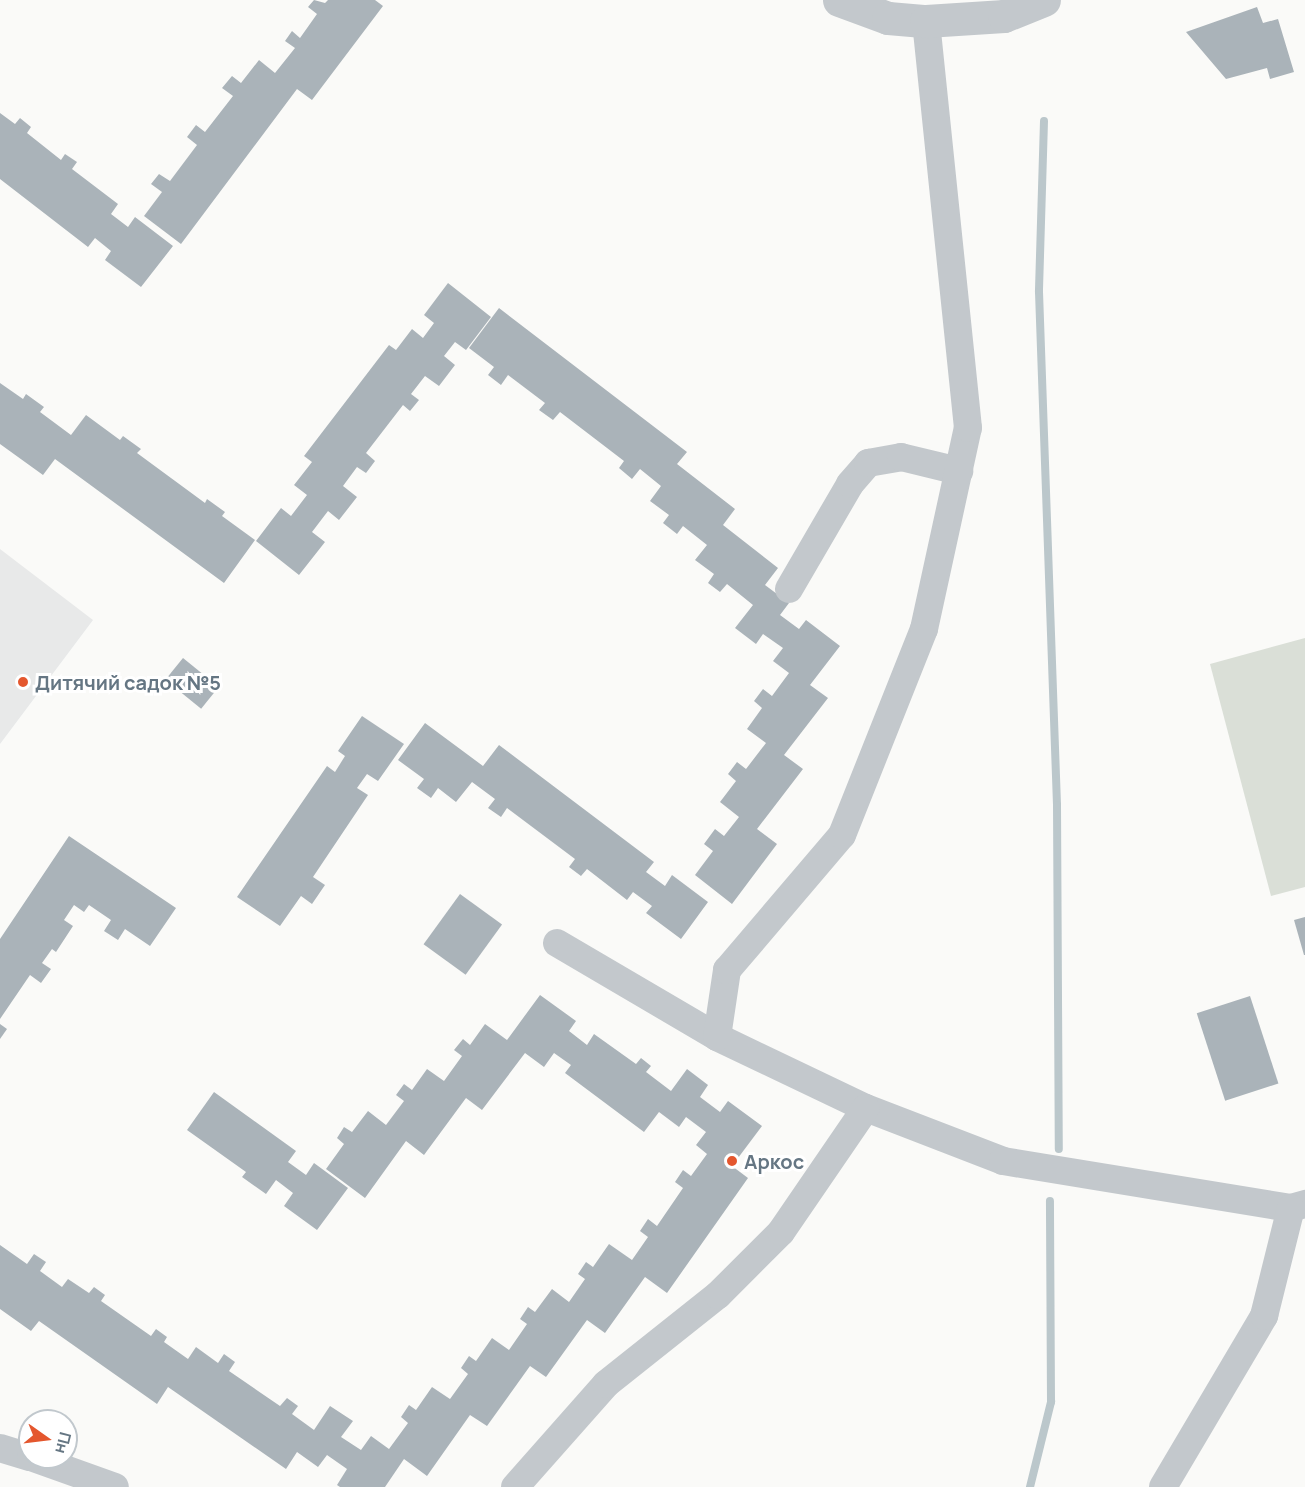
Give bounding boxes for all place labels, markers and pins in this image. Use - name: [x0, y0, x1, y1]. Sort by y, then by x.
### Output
- place label: Дитячий садок №5: [35, 670, 221, 694]
- marker: Дитячий садок №5: [16, 675, 30, 689]
- place label: Аркос: [744, 1149, 804, 1173]
- marker: Аркос: [725, 1154, 739, 1168]

